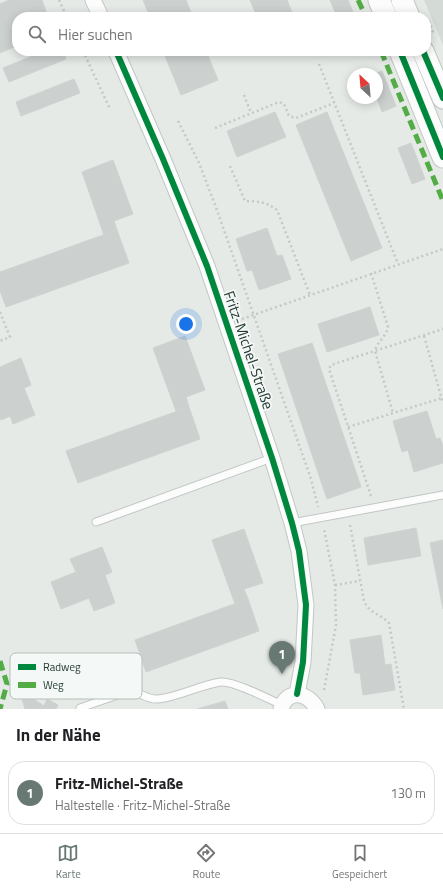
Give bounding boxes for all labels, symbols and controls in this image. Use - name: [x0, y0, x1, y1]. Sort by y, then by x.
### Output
- search box: [12, 12, 431, 56]
- icon: search: [26, 23, 48, 45]
- text: Hier suchen: [58, 23, 133, 46]
- north arrow: [347, 68, 383, 104]
- street label: Fritz-Michel-Straße: [218, 288, 280, 412]
- your location: [176, 314, 196, 334]
- pin: 1: [269, 641, 295, 674]
- legend: [10, 653, 142, 699]
- text: Radweg: [43, 659, 81, 675]
- text: Weg: [43, 677, 64, 693]
- text: In der Nähe: [16, 722, 101, 748]
- text: Fritz-Michel-Straße: [55, 772, 183, 795]
- text: 1: [26, 783, 34, 803]
- text: 130 m: [390, 783, 426, 803]
- text: Haltestelle · Fritz-Michel-Straße: [55, 795, 230, 815]
- tab: Karte: [56, 842, 81, 882]
- tab: Route: [193, 842, 220, 882]
- tab: Gespeichert: [332, 842, 387, 882]

